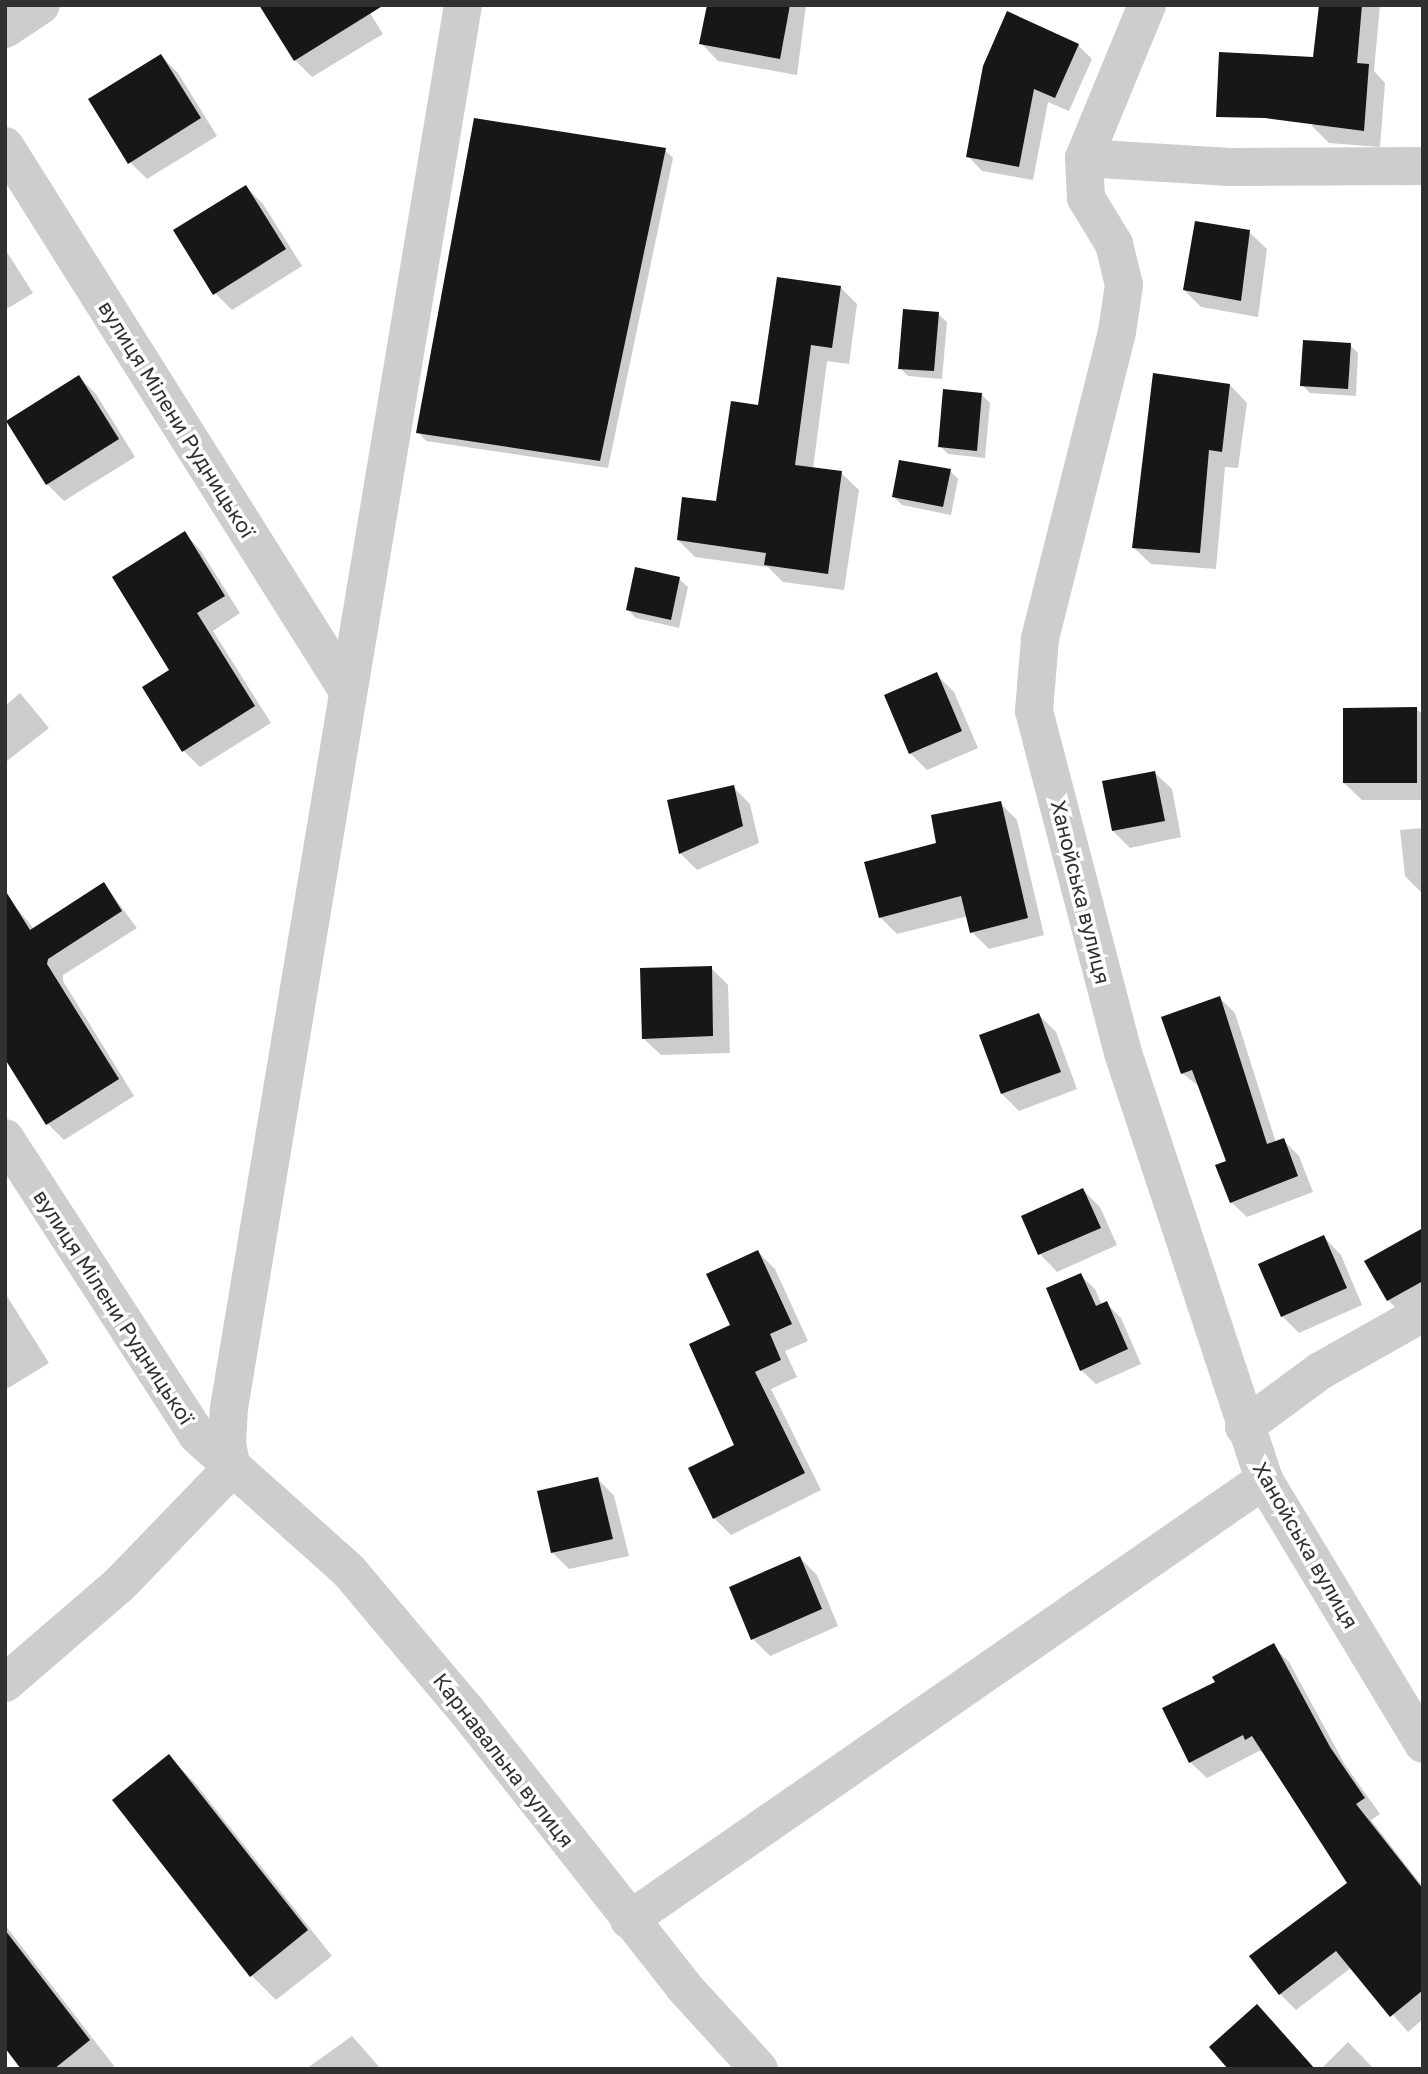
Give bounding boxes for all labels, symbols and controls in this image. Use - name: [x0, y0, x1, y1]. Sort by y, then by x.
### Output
- street label: вулиця Мілени Рудницької: [93, 296, 261, 542]
- street label: Ханойська вулиця: [1046, 798, 1116, 986]
- street label: вулиця Мілени Рудницької: [29, 1185, 199, 1429]
- street label: Ханойська вулиця: [1248, 1457, 1364, 1633]
- street label: Карнавальна вулиця: [428, 1668, 580, 1852]

